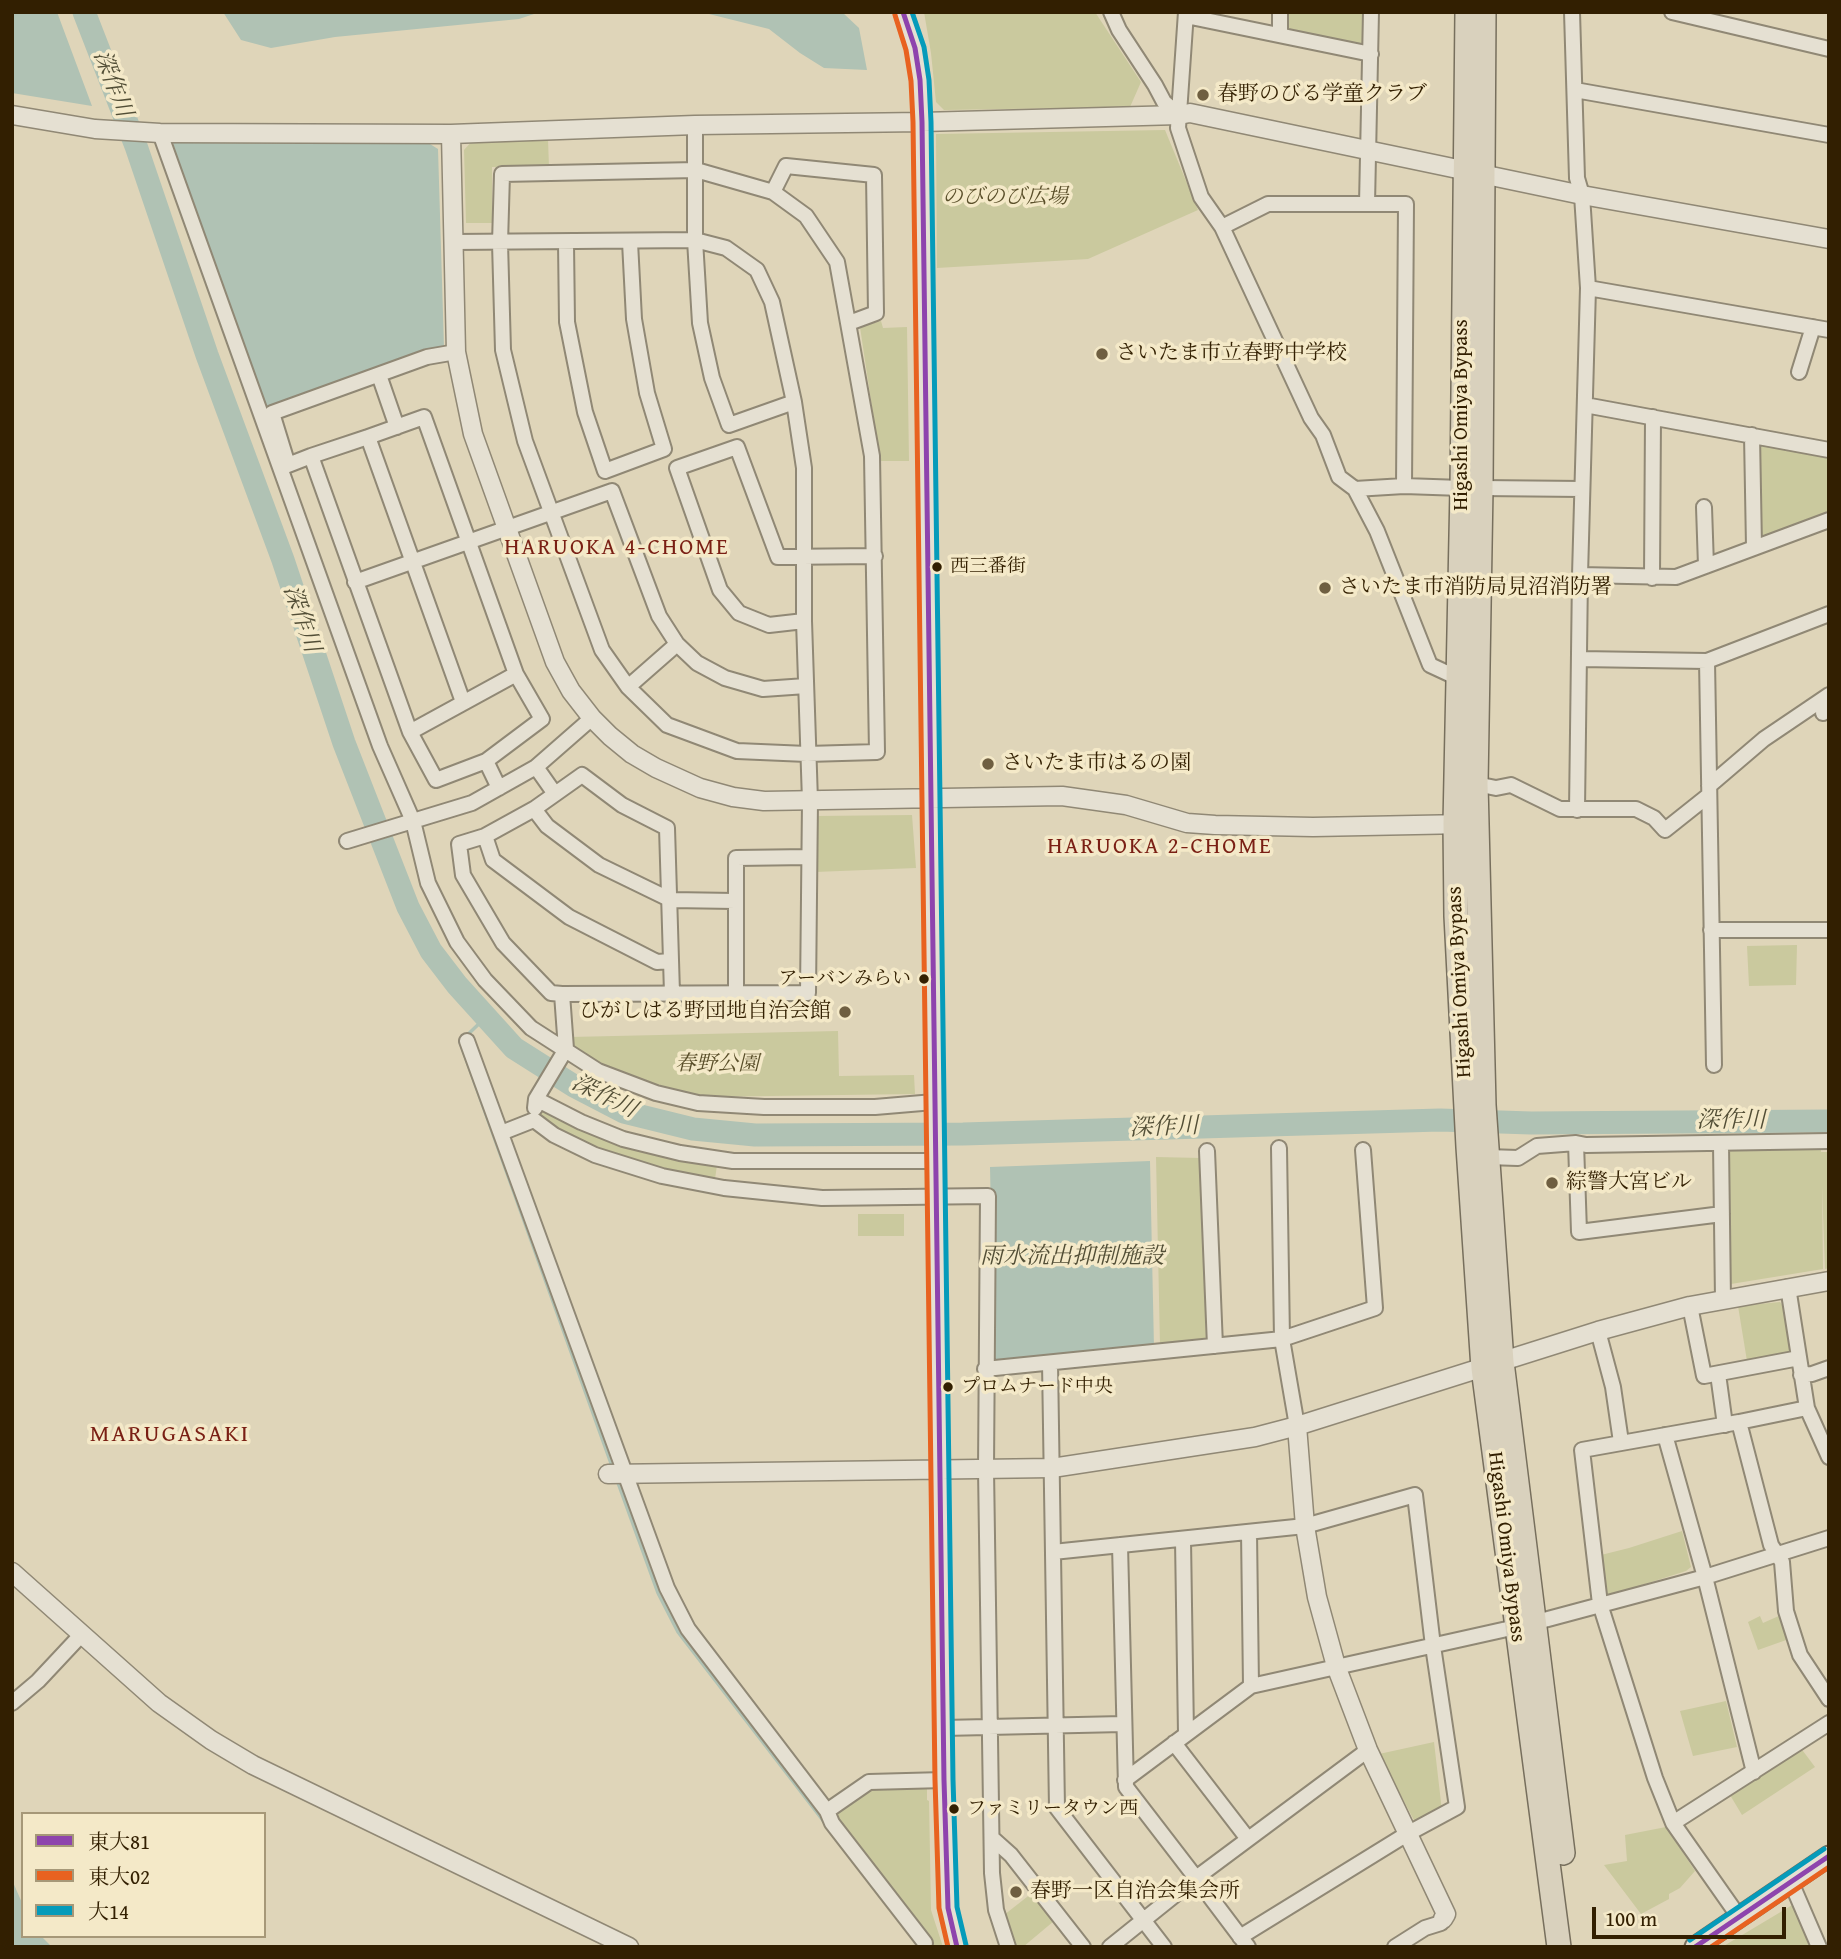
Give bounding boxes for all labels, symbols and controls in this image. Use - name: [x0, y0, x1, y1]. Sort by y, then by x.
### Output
- water label: 深作川: [87, 47, 137, 121]
- place label: 春野のびる学童クラブ: [1217, 82, 1427, 108]
- marker: 春野のびる学童クラブ: [1195, 87, 1211, 103]
- park label: のびのび広場: [942, 185, 1068, 211]
- street label: Higashi Omiya Bypass: [1449, 319, 1475, 511]
- place label: さいたま市立春野中学校: [1116, 341, 1347, 367]
- marker: さいたま市立春野中学校: [1094, 346, 1110, 362]
- district label: HARUOKA 4-CHOME: [506, 534, 728, 562]
- place label: 西三番街: [950, 556, 1026, 578]
- marker: 西三番街: [930, 560, 944, 574]
- place label: さいたま市消防局見沼消防署: [1339, 575, 1612, 601]
- marker: さいたま市消防局見沼消防署: [1317, 580, 1333, 596]
- water label: 深作川: [277, 582, 325, 656]
- place label: さいたま市はるの園: [1002, 751, 1191, 777]
- marker: さいたま市はるの園: [980, 756, 996, 772]
- district label: HARUOKA 2-CHOME: [1049, 833, 1271, 861]
- street label: Higashi Omiya Bypass: [1442, 886, 1478, 1078]
- place label: アーバンみらい: [779, 968, 911, 990]
- marker: アーバンみらい: [917, 972, 931, 986]
- place label: ひがしはる野団地自治会館: [579, 999, 831, 1025]
- marker: ひがしはる野団地自治会館: [837, 1004, 853, 1020]
- park label: 春野公園: [675, 1052, 759, 1078]
- water label: 深作川: [567, 1069, 641, 1125]
- water label: 深作川: [1697, 1107, 1765, 1135]
- water label: 深作川: [1129, 1113, 1199, 1143]
- place label: 綜警大宮ビル: [1566, 1170, 1692, 1196]
- marker: 綜警大宮ビル: [1544, 1175, 1560, 1191]
- water label: 雨水流出抑制施設: [980, 1243, 1164, 1271]
- place label: プロムナード中央: [961, 1376, 1113, 1398]
- marker: プロムナード中央: [941, 1380, 955, 1394]
- district label: MARUGASAKI: [91, 1421, 249, 1449]
- street label: Higashi Omiya Bypass: [1482, 1450, 1530, 1644]
- place label: ファミリータウン西: [967, 1798, 1138, 1820]
- marker: ファミリータウン西: [947, 1802, 961, 1816]
- legend: [21, 1812, 266, 1938]
- text: 東大81: [88, 1826, 150, 1857]
- text: 東大02: [88, 1861, 150, 1892]
- place label: 春野一区自治会集会所: [1030, 1879, 1240, 1905]
- marker: 春野一区自治会集会所: [1008, 1884, 1024, 1900]
- scale bar: [1596, 1892, 1790, 1936]
- text: 大14: [88, 1896, 129, 1927]
- text: 100 m: [1605, 1903, 1657, 1934]

